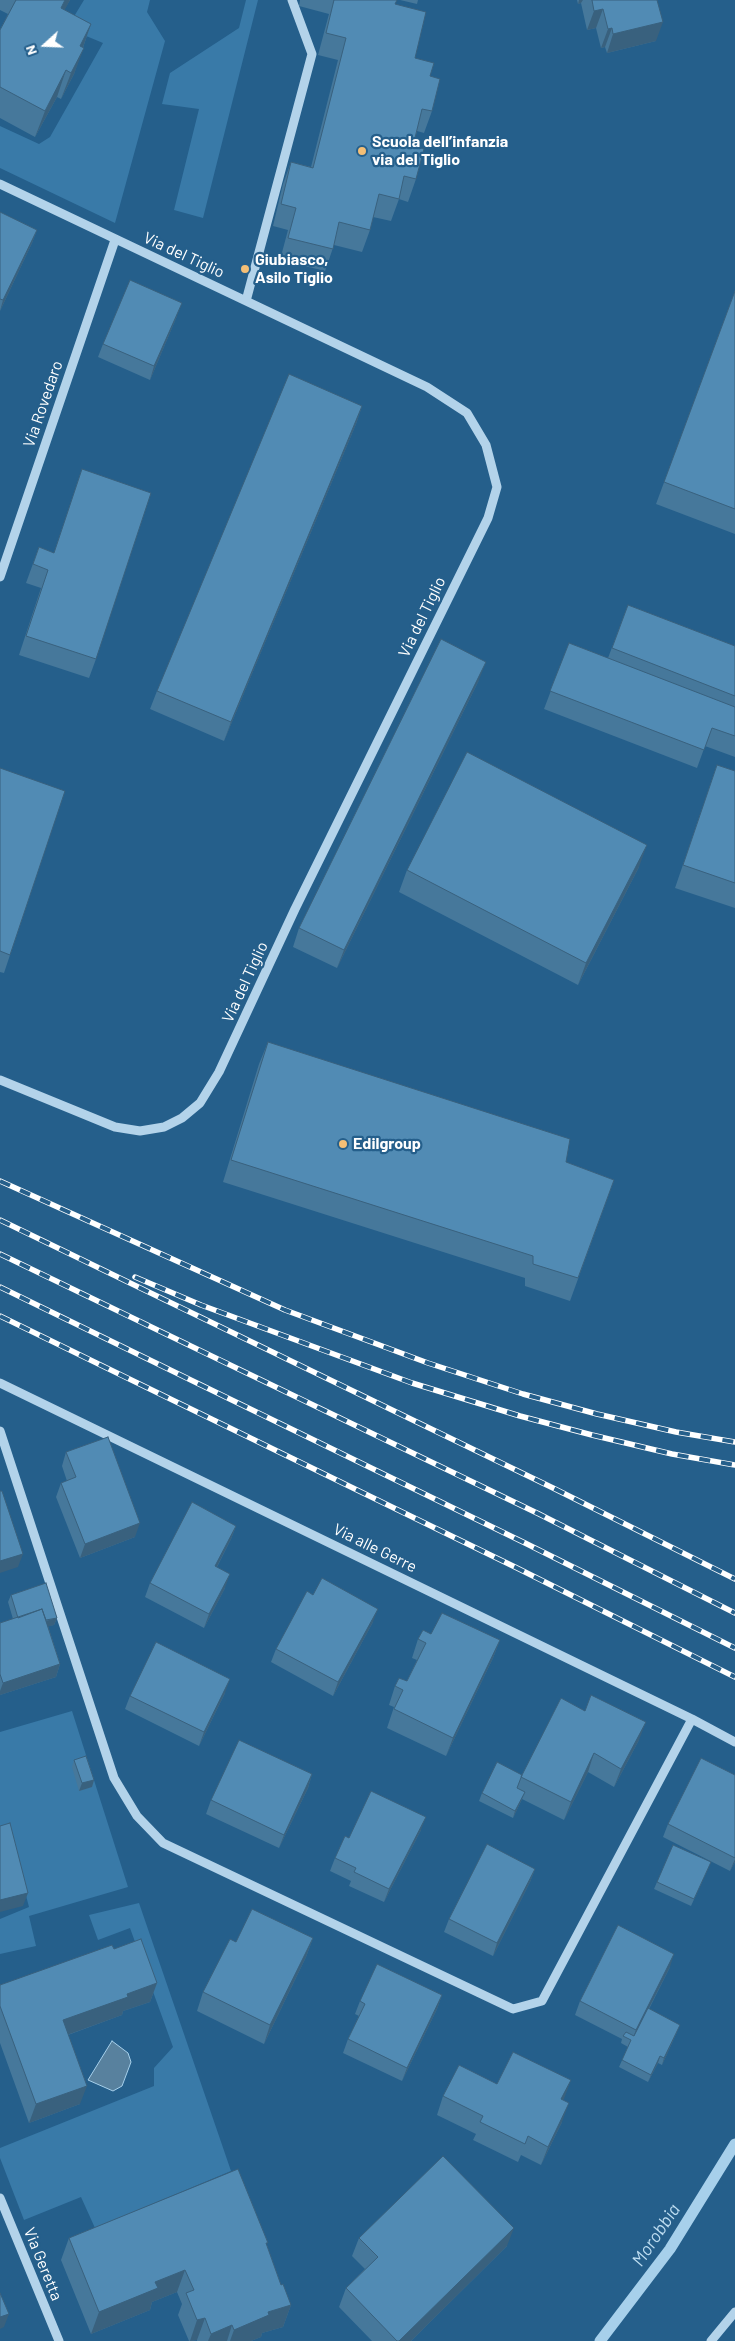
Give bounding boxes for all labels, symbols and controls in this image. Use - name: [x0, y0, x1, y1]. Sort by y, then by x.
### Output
- north arrow: [20, 20, 70, 70]
- text: N: [21, 43, 40, 58]
- place label: Scuola dell’infanzia via del Tiglio: [372, 132, 508, 170]
- marker: Scuola dell’infanzia via del Tiglio: [356, 145, 368, 157]
- street label: Via del Tiglio: [141, 228, 227, 282]
- place label: Giubiasco, Asilo Tiglio: [255, 250, 333, 288]
- marker: Giubiasco, Asilo Tiglio: [239, 263, 251, 275]
- street label: Via Rovedaro: [19, 358, 67, 450]
- street label: Via del Tiglio: [394, 574, 450, 660]
- street label: Via del Tiglio: [218, 939, 272, 1025]
- place label: Edilgroup: [353, 1134, 421, 1154]
- marker: Edilgroup: [337, 1138, 349, 1150]
- street label: Via alle Gerre: [330, 1520, 420, 1576]
- water label: Morobbia: [627, 2200, 685, 2270]
- street label: Via Geretta: [20, 2225, 66, 2303]

